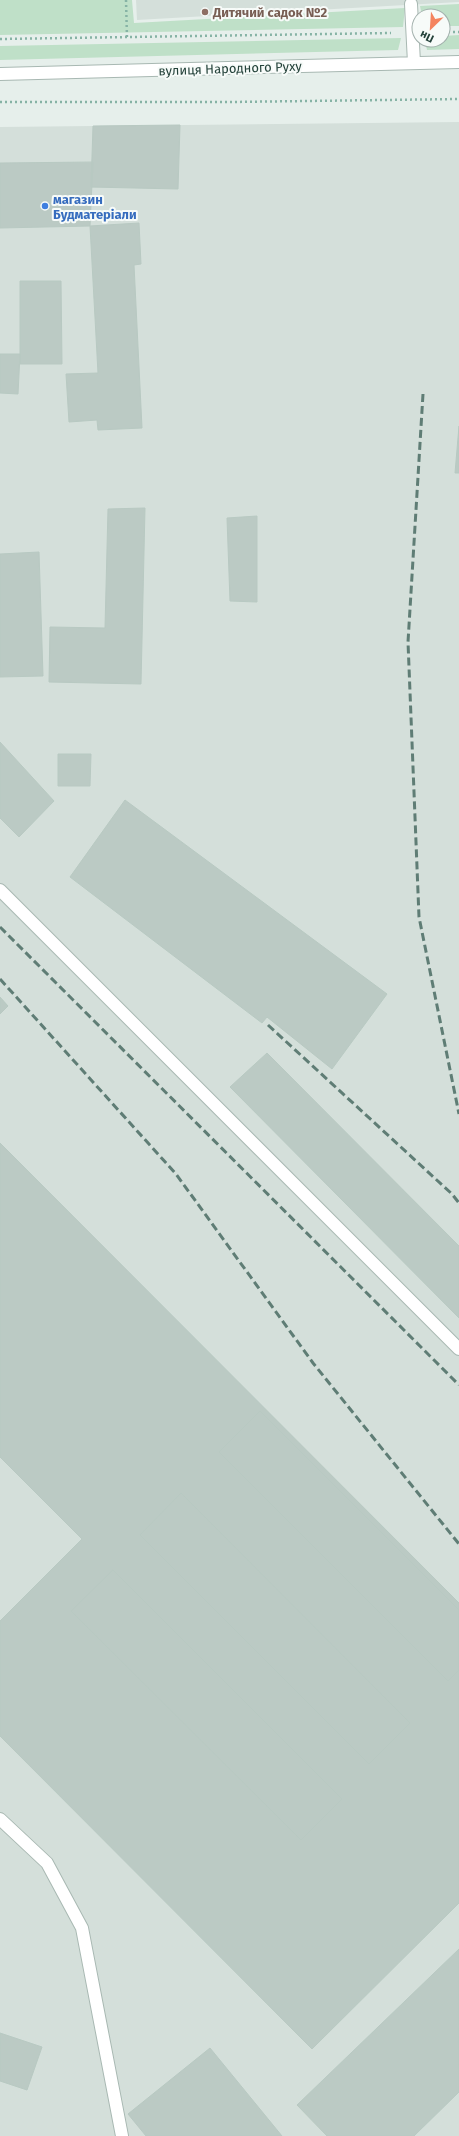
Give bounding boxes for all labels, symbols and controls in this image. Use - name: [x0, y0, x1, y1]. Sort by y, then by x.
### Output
- place label: Дитячий садок №2: [212, 5, 328, 20]
- marker: Дитячий садок №2: [200, 7, 210, 17]
- north arrow: [411, 8, 451, 48]
- text: Пн: [418, 28, 436, 45]
- street label: вулиця Народного Руху: [158, 58, 303, 78]
- place label: магазин Будматеріали: [53, 192, 137, 222]
- marker: магазин Будматеріали: [40, 201, 50, 211]

